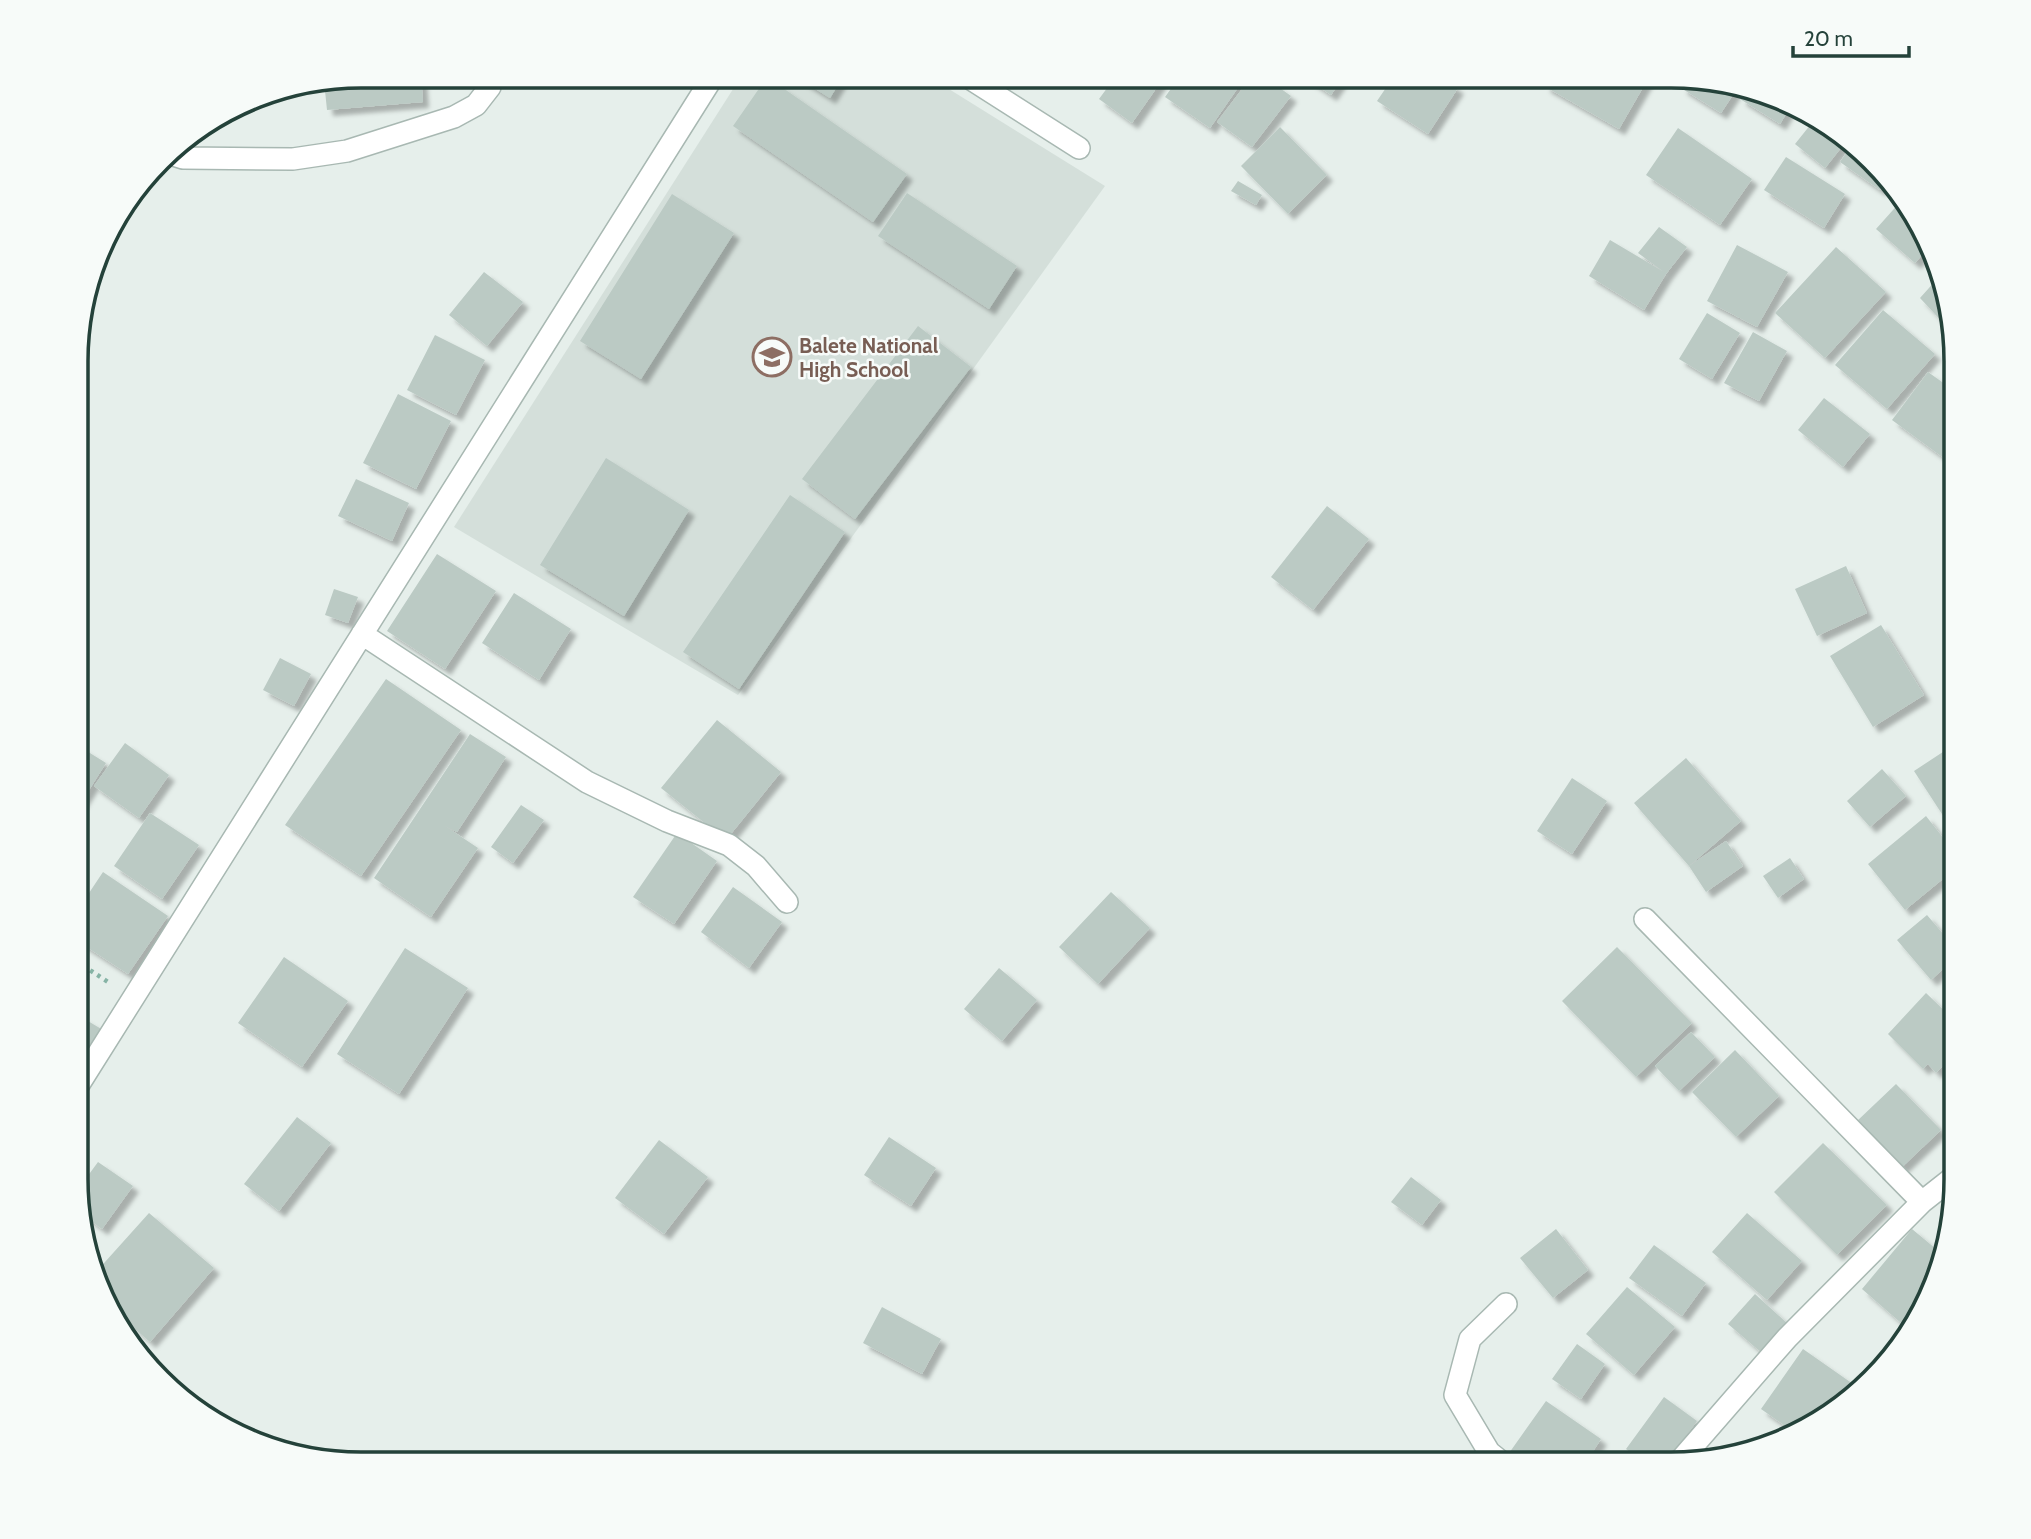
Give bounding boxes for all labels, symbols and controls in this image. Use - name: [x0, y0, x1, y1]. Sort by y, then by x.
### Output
- scale bar: [1793, 14, 1909, 58]
- text: 20 m: [1804, 26, 1853, 51]
- place label: Balete National High School: [799, 333, 939, 382]
- school or university icon: Balete National High School: [751, 336, 793, 378]

